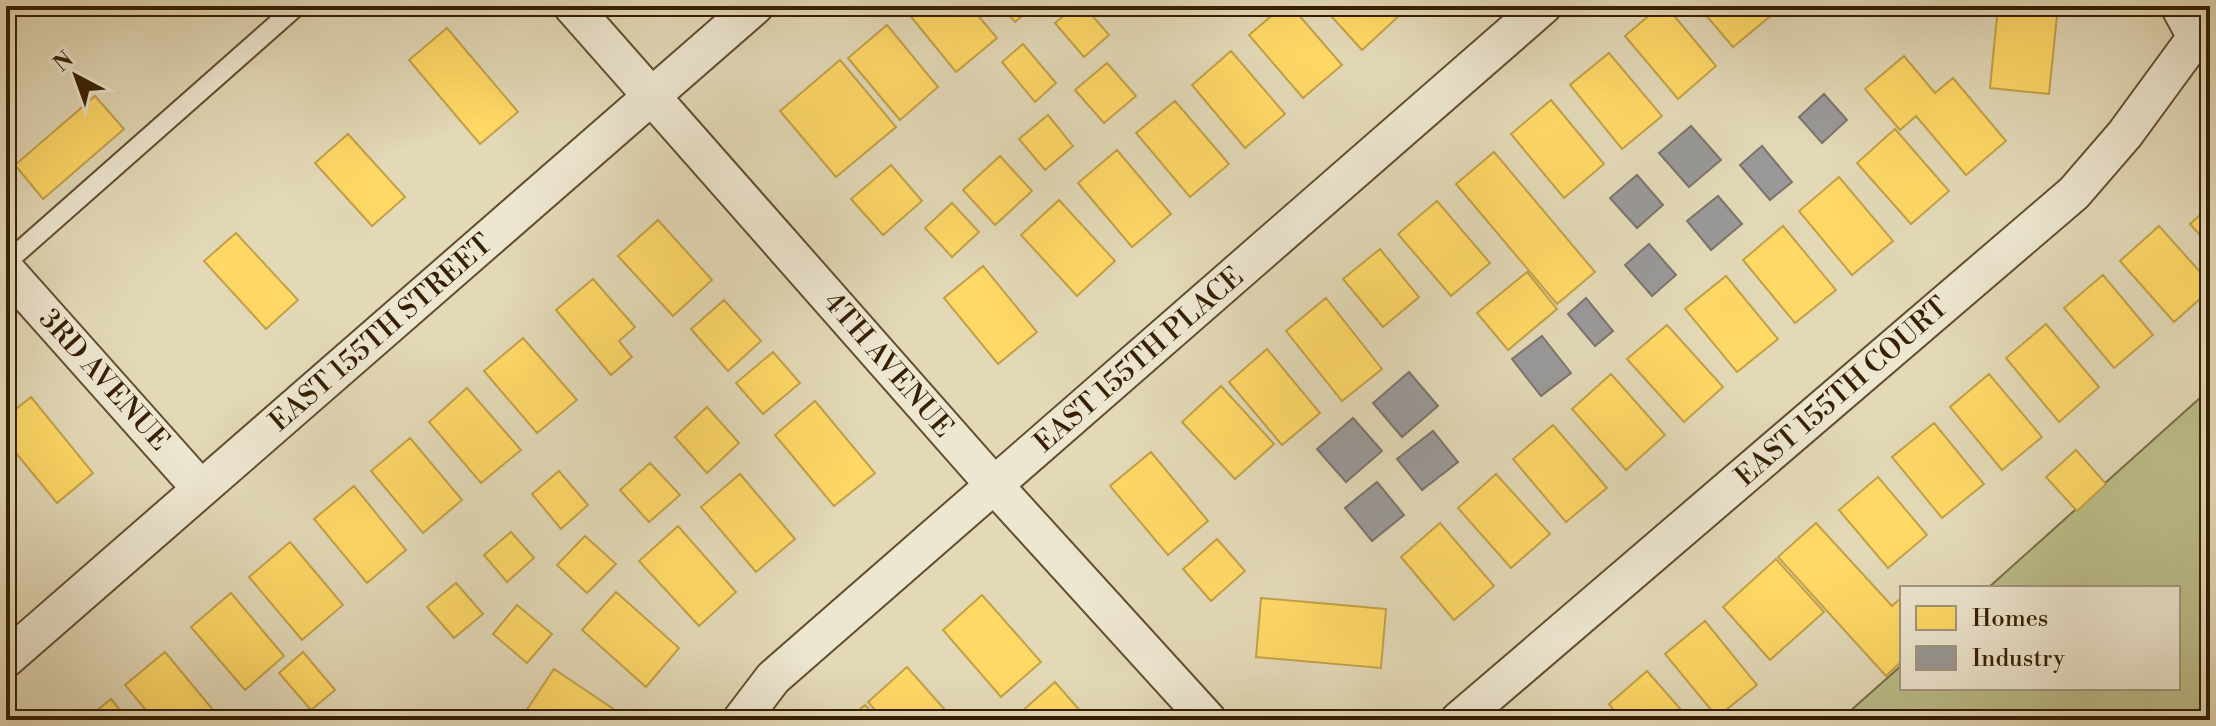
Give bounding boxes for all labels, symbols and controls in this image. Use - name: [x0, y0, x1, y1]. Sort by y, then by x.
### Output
- north arrow: [36, 36, 116, 116]
- text: N: [48, 46, 80, 78]
- street label: EAST 155TH STREET: [263, 227, 499, 439]
- street label: EAST 155TH PLACE: [1027, 260, 1251, 460]
- street label: 4TH AVENUE: [815, 285, 961, 445]
- street label: EAST 155TH COURT: [1728, 290, 1956, 494]
- street label: 3RD AVENUE: [31, 302, 177, 458]
- legend: [1900, 586, 2180, 690]
- text: Homes: [1972, 604, 2048, 634]
- text: Industry: [1972, 644, 2065, 674]

